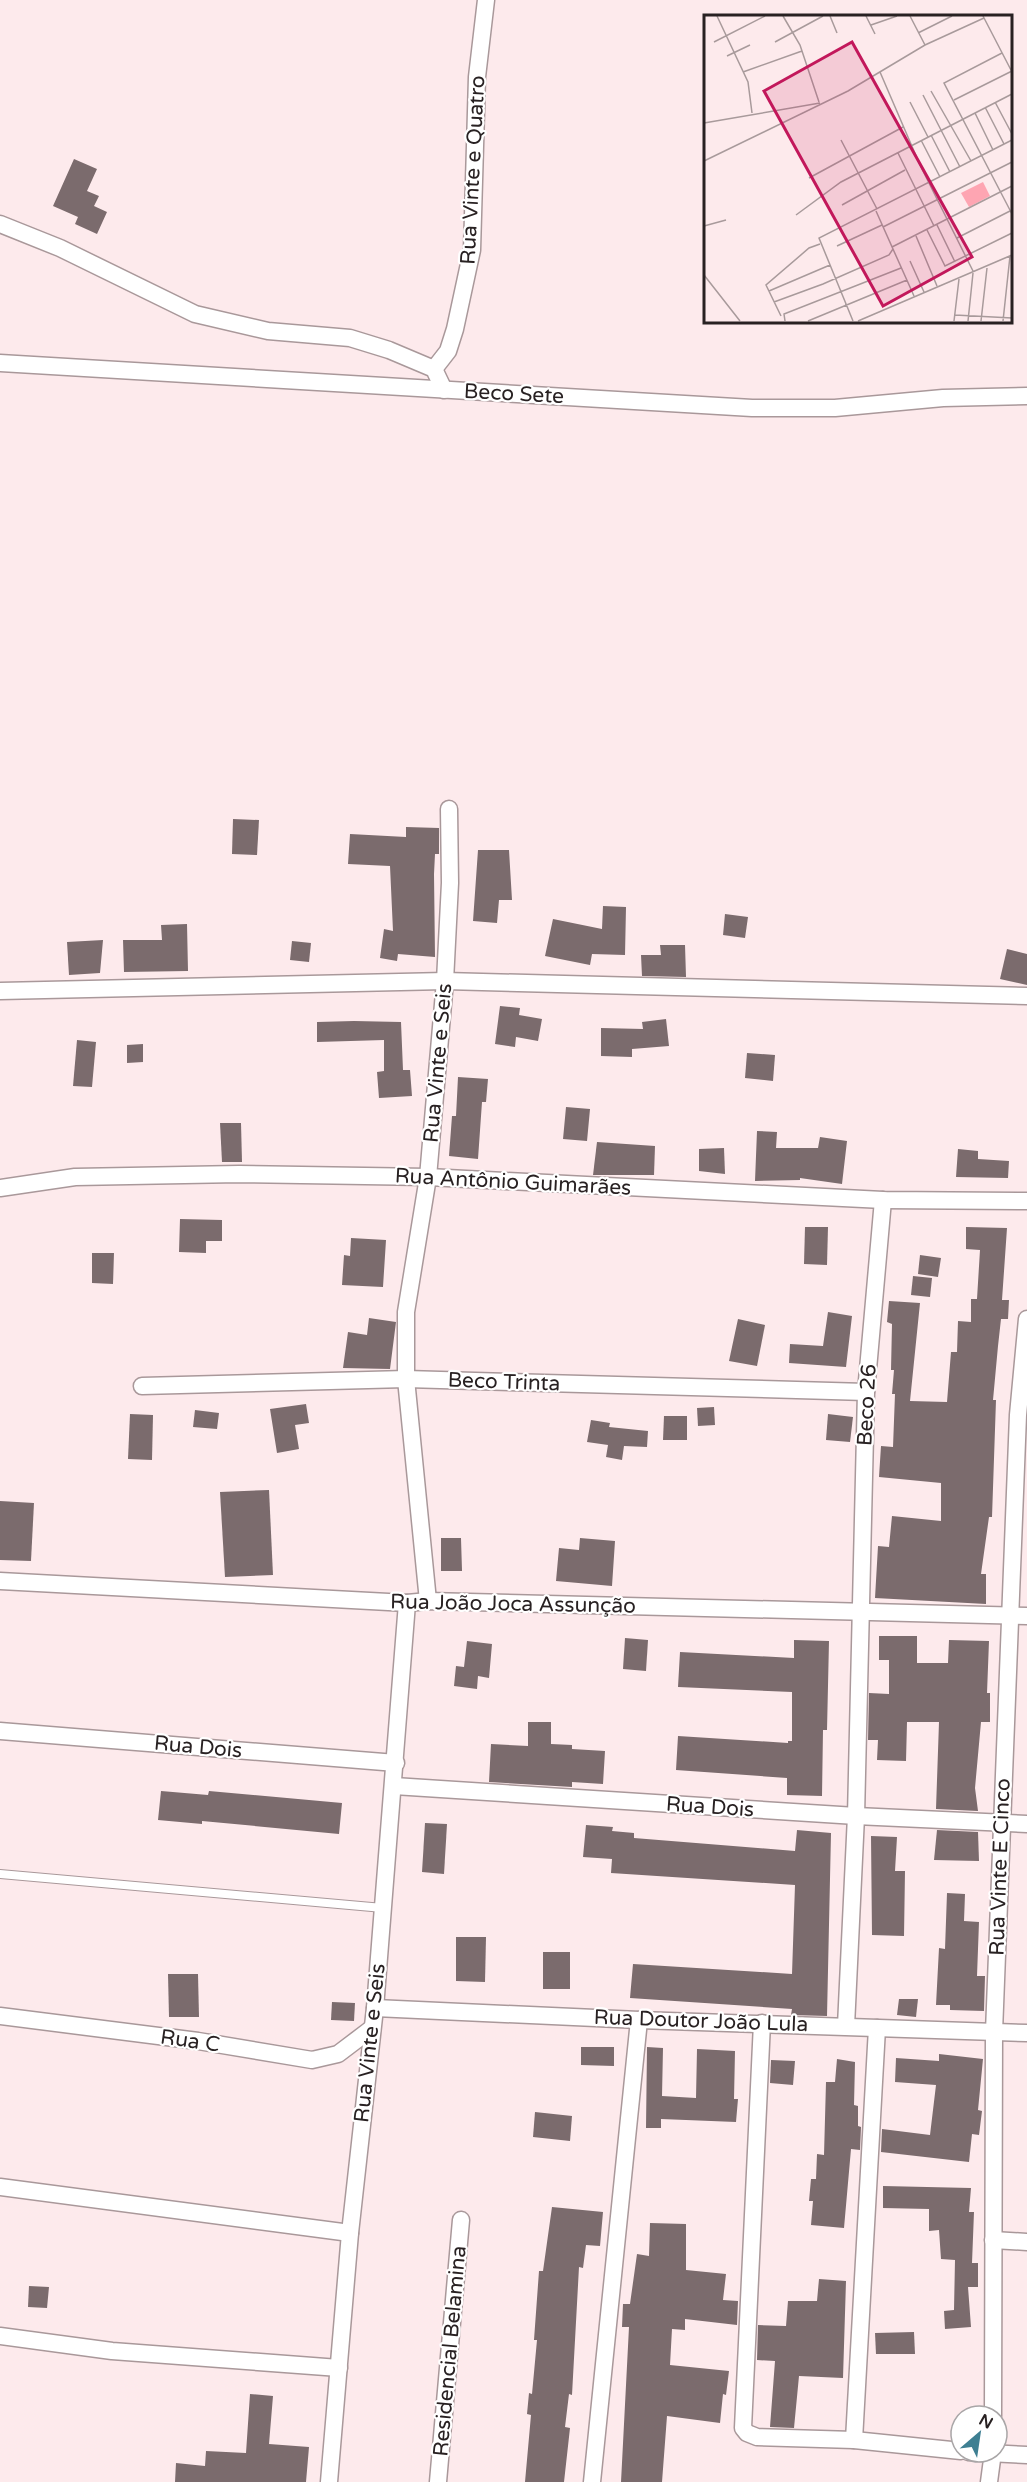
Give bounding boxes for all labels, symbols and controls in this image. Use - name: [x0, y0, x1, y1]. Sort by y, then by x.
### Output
- inset map: [704, 15, 1012, 322]
- street label: Rua Vinte e Quatro: [456, 75, 490, 265]
- street label: Beco Sete: [463, 379, 565, 409]
- street label: Rua Vinte e Seis: [419, 982, 457, 1144]
- street label: Rua Antônio Guimarães: [394, 1163, 632, 1201]
- street label: Beco 26: [852, 1363, 882, 1447]
- street label: Beco Trinta: [447, 1368, 561, 1396]
- street label: Rua João Joca Assunção: [390, 1589, 636, 1619]
- street label: Rua Dois: [153, 1731, 243, 1763]
- street label: Rua Vinte E Cinco: [984, 1778, 1016, 1956]
- street label: Rua Dois: [665, 1791, 755, 1823]
- street label: Rua Vinte e Seis: [349, 1962, 391, 2124]
- street label: Rua Doutor João Lula: [593, 2005, 809, 2037]
- street label: Rua C: [159, 2024, 221, 2058]
- street label: Residencial Belamina: [428, 2245, 472, 2457]
- north arrow: [949, 2404, 1009, 2464]
- text: N: [975, 2410, 996, 2434]

